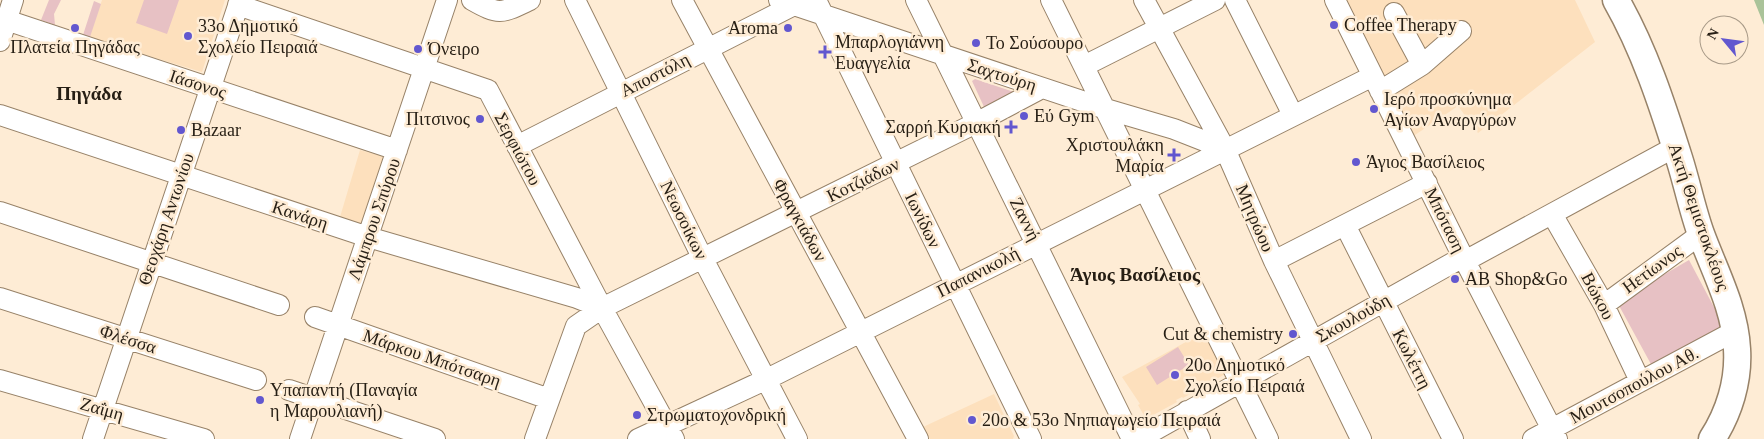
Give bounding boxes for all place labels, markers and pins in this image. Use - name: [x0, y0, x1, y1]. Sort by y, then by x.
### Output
- place label: Coffee Therapy: [1344, 15, 1457, 35]
- place label: 33ο Δημοτικό Σχολείο Πειραιά: [198, 16, 318, 57]
- place label: Aroma: [728, 18, 778, 38]
- marker: Coffee Therapy: [1328, 19, 1340, 31]
- marker: Πλατεία Πηγάδας: [69, 22, 81, 34]
- marker: Aroma: [782, 22, 794, 34]
- marker: 33ο Δημοτικό Σχολείο Πειραιά: [182, 30, 194, 42]
- place label: Μπαρλογιάννη Ευαγγελία: [835, 32, 944, 73]
- place label: Το Σούσουρο: [986, 33, 1083, 53]
- place label: Πλατεία Πηγάδας: [10, 37, 140, 57]
- marker: Το Σούσουρο: [970, 37, 982, 49]
- place label: Όνειρο: [427, 39, 480, 59]
- marker: Όνειρο: [412, 43, 424, 55]
- marker: Μπαρλογιάννη Ευαγγελία: [819, 46, 831, 58]
- place label: Ιερό προσκύνημα Αγίων Αναργύρων: [1384, 89, 1516, 130]
- marker: Ιερό προσκύνημα Αγίων Αναργύρων: [1368, 103, 1380, 115]
- place label: Εύ Gym: [1034, 106, 1094, 126]
- place label: Πιτσινος: [406, 109, 470, 129]
- marker: Εύ Gym: [1018, 110, 1030, 122]
- marker: Πιτσινος: [474, 113, 486, 125]
- place label: Σαρρή Κυριακή: [886, 117, 1001, 137]
- place label: Bazaar: [191, 120, 241, 140]
- marker: Σαρρή Κυριακή: [1005, 121, 1017, 133]
- marker: Bazaar: [175, 124, 187, 136]
- place label: Χριστουλάκη Μαρία: [1066, 135, 1165, 176]
- marker: Χριστουλάκη Μαρία: [1168, 149, 1180, 161]
- place label: Άγιος Βασίλειος: [1366, 152, 1484, 172]
- marker: Άγιος Βασίλειος: [1350, 156, 1362, 168]
- place label: AB Shop&Go: [1465, 269, 1568, 289]
- marker: AB Shop&Go: [1449, 273, 1461, 285]
- place label: Cut & chemistry: [1163, 324, 1283, 344]
- marker: Cut & chemistry: [1287, 328, 1299, 340]
- place label: 20ο Δημοτικό Σχολείο Πειραιά: [1185, 355, 1305, 396]
- marker: 20ο Δημοτικό Σχολείο Πειραιά: [1169, 369, 1181, 381]
- place label: Υπαπαντή (Παναγία η Μαρουλιανή): [270, 380, 418, 422]
- marker: Υπαπαντή (Παναγία η Μαρουλιανή): [254, 394, 266, 406]
- place label: Στρωματοχονδρική: [647, 405, 786, 425]
- marker: Στρωματοχονδρική: [631, 409, 643, 421]
- place label: 20ο & 53ο Νηπιαγωγείο Πειραιά: [982, 410, 1221, 430]
- marker: 20ο & 53ο Νηπιαγωγείο Πειραιά: [966, 414, 978, 426]

